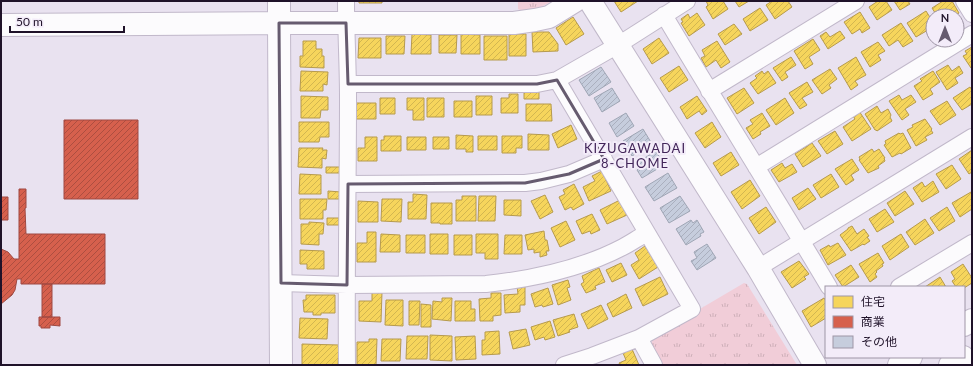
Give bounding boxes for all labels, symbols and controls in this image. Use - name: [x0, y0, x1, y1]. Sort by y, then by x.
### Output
- scale bar: [10, 8, 124, 34]
- north arrow: [925, 8, 965, 48]
- text: N: [941, 11, 949, 24]
- text: 50 m: [16, 14, 43, 29]
- district label: KIZUGAWADAI 8-CHOME: [584, 140, 686, 171]
- legend: [825, 286, 965, 358]
- text: 住宅: [861, 294, 885, 309]
- text: 商業: [861, 314, 885, 329]
- text: その他: [861, 334, 897, 349]

